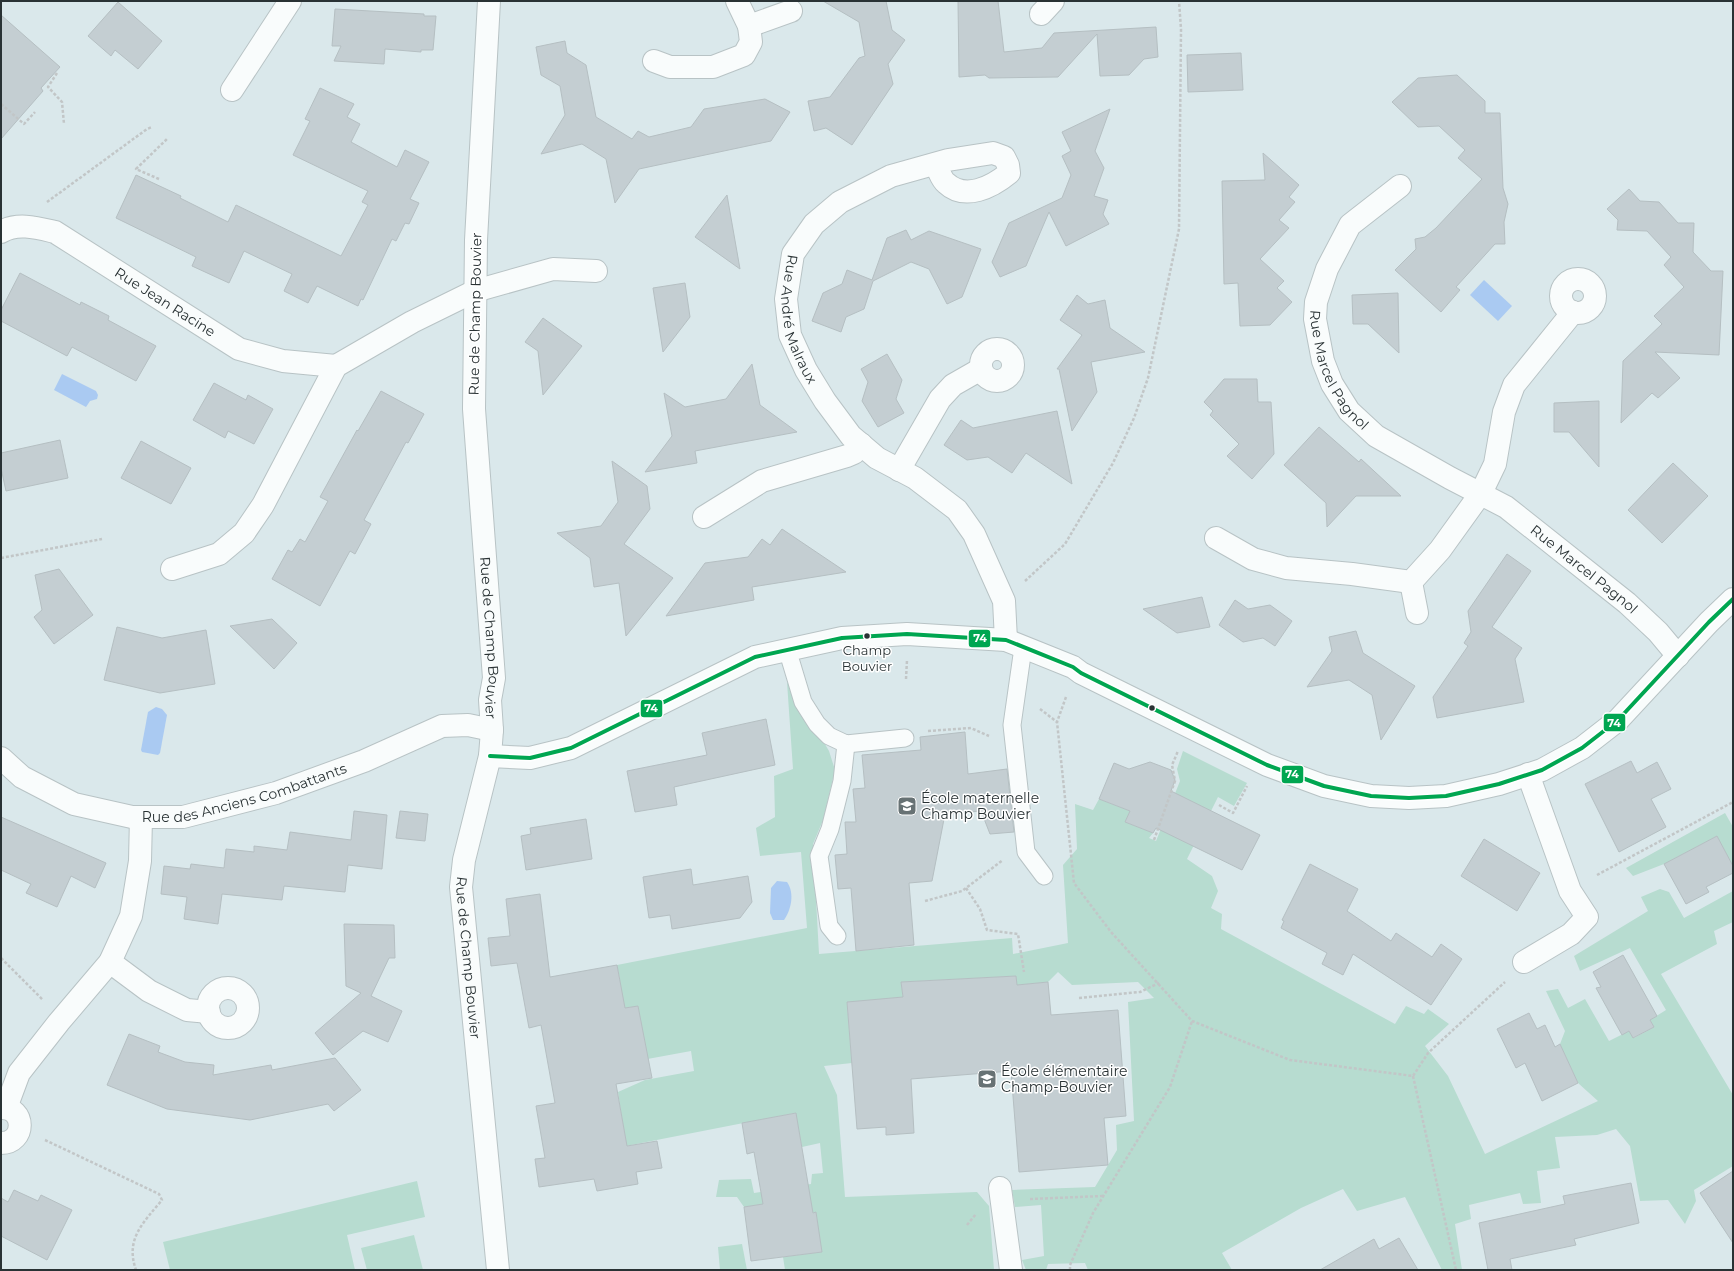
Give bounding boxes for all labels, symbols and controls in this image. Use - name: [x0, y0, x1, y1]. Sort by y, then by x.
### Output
- street label: Rue de Champ Bouvier: [465, 232, 485, 396]
- street label: Rue André Malraux: [777, 253, 821, 387]
- street label: Rue Jean Racine: [111, 263, 219, 341]
- street label: Rue Marcel Pagnol: [1306, 310, 1373, 434]
- street label: Rue Marcel Pagnol: [1527, 521, 1642, 617]
- street label: Rue de Champ Bouvier: [476, 556, 503, 720]
- line badge: 74: [968, 629, 991, 648]
- marker: Champ Bouvier: [862, 631, 872, 641]
- text: 74: [973, 631, 987, 645]
- place label: Champ Bouvier: [842, 642, 892, 674]
- line badge: 74: [640, 699, 663, 718]
- text: 74: [644, 701, 658, 715]
- unlabelled marker: [1147, 703, 1157, 713]
- line badge: 74: [1603, 713, 1626, 732]
- text: 74: [1607, 716, 1621, 730]
- street label: Rue des Anciens Combattants: [142, 759, 349, 826]
- line badge: 74: [1281, 765, 1304, 784]
- text: 74: [1285, 767, 1299, 781]
- place label: École maternelle Champ Bouvier: [921, 789, 1039, 823]
- school or university icon: École maternelle Champ Bouvier: [896, 795, 918, 817]
- street label: Rue de Champ Bouvier: [452, 875, 485, 1040]
- place label: École élémentaire Champ-Bouvier: [1001, 1062, 1127, 1096]
- school or university icon: École élémentaire Champ-Bouvier: [976, 1068, 998, 1090]

